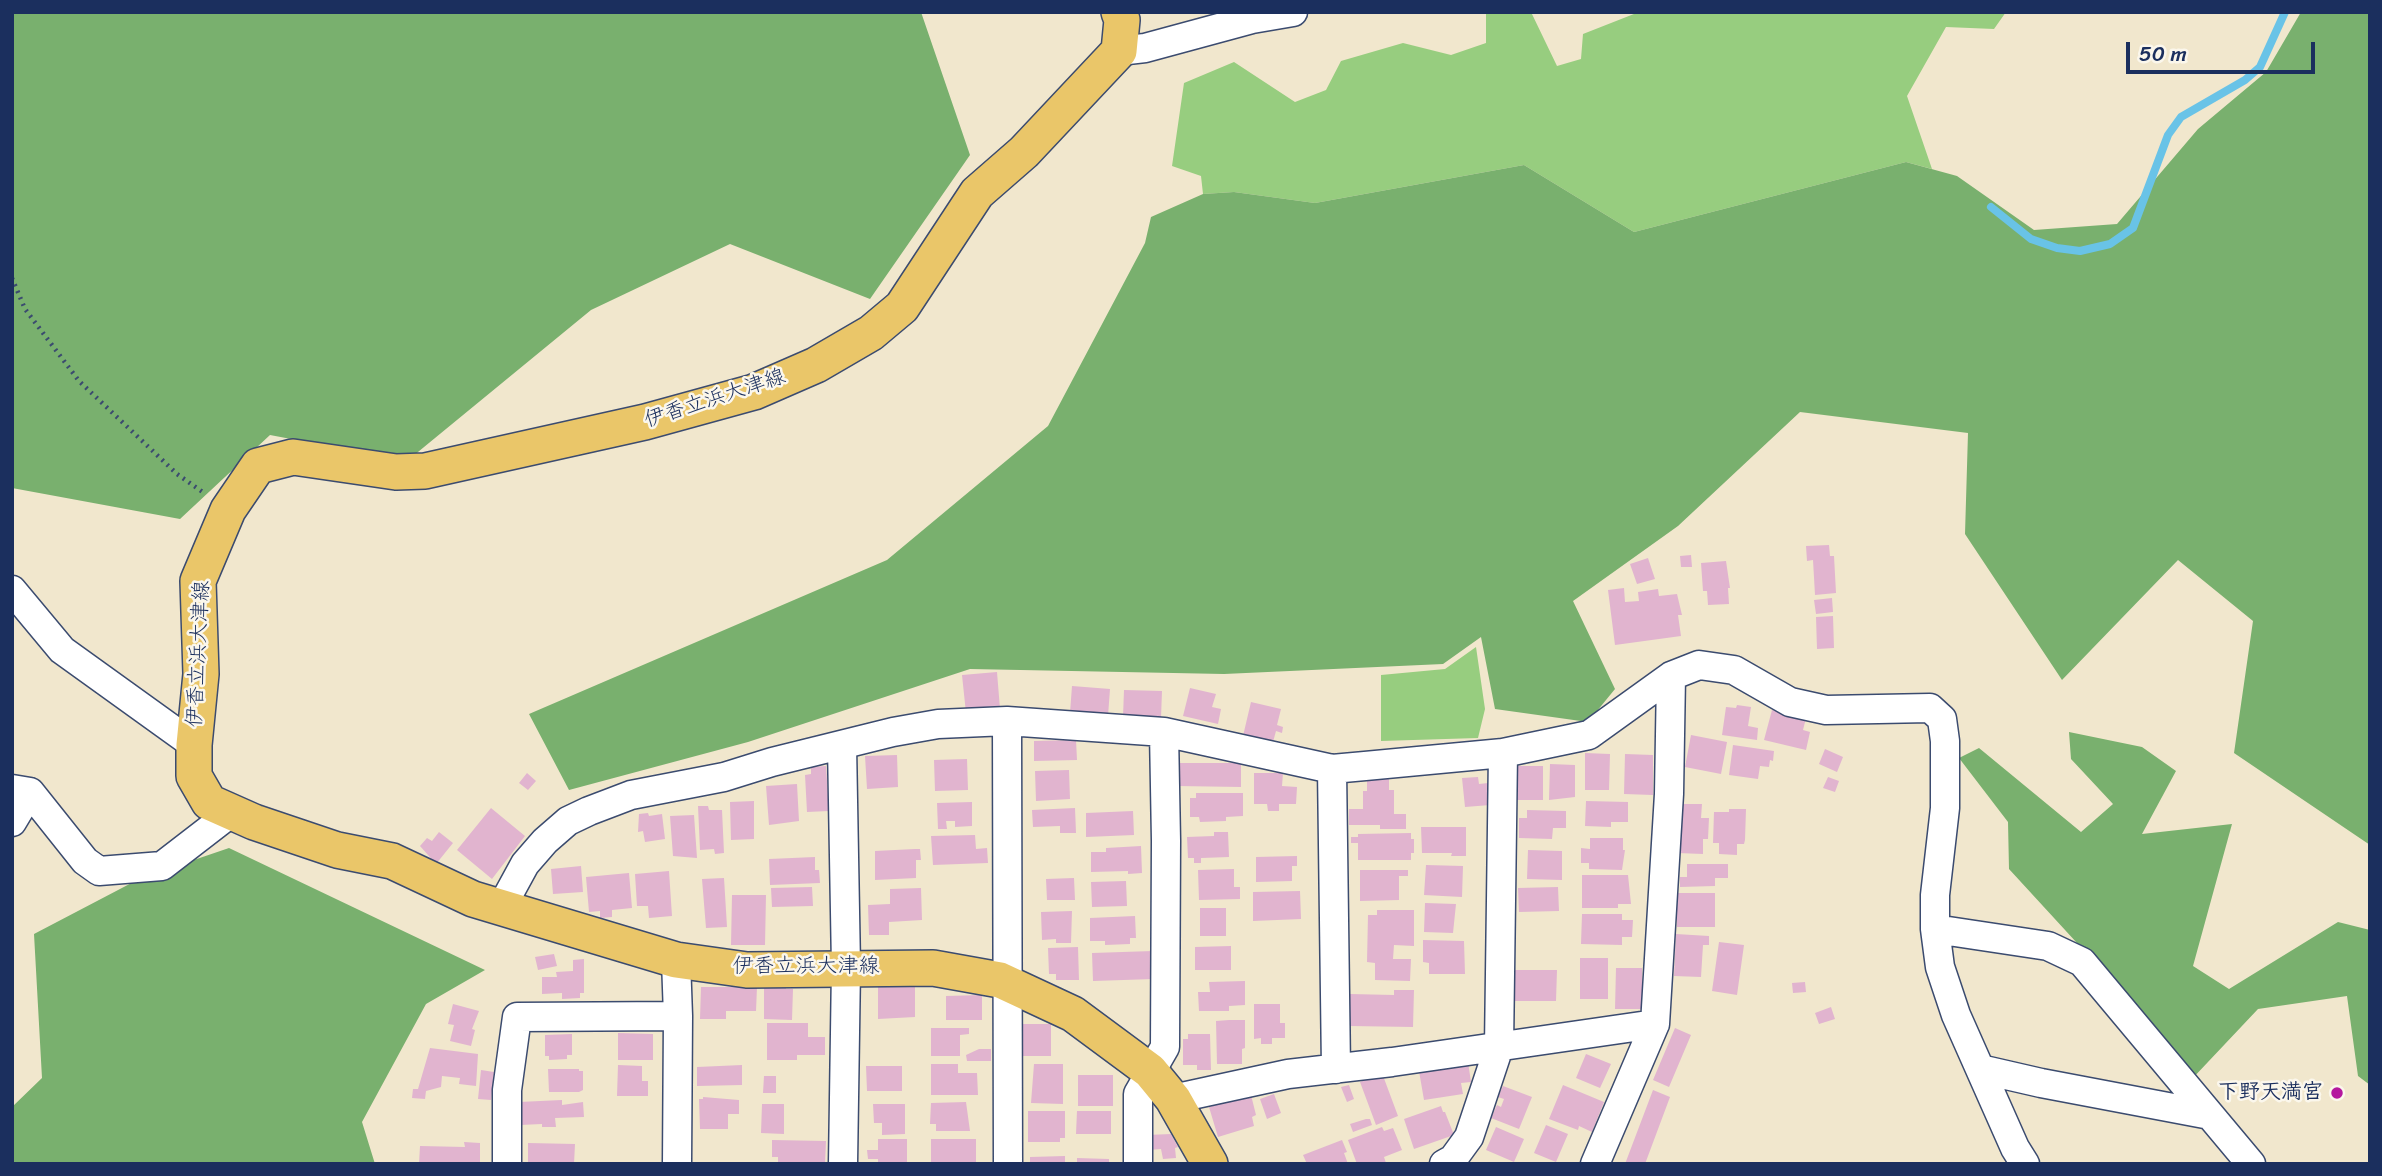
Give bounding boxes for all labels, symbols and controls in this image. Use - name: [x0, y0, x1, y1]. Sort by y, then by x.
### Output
- scale bar: [2130, 28, 2319, 72]
- text: 50 m: [2139, 35, 2187, 73]
- street label: 伊香立浜大津線: [641, 364, 789, 434]
- street label: 伊香立浜大津線: [183, 580, 215, 728]
- street label: 伊香立浜大津線: [733, 954, 879, 980]
- place label: 下野天満宮: [2218, 1080, 2323, 1106]
- marker: 下野天満宮: [2329, 1085, 2345, 1101]

